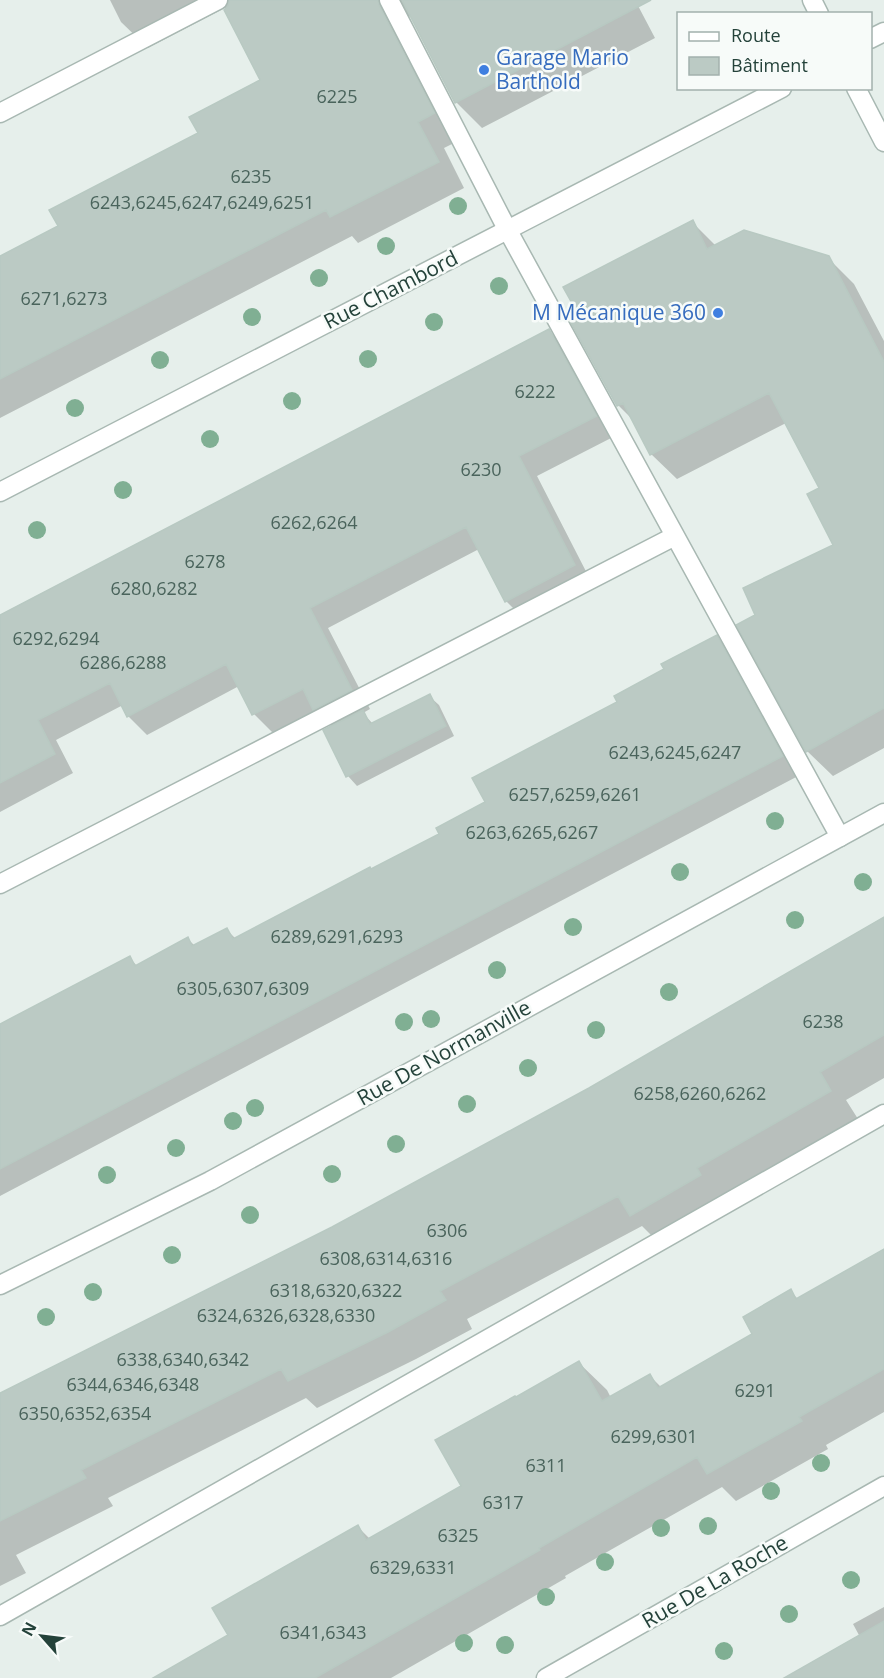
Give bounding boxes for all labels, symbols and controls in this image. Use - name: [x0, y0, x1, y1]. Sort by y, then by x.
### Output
- legend: [677, 12, 872, 90]
- text: Route: [731, 23, 781, 47]
- place label: Garage Mario Barthold: [496, 43, 629, 95]
- text: Bâtiment: [731, 53, 808, 77]
- marker: Garage Mario Barthold: [477, 63, 491, 77]
- house number: 6225: [316, 84, 358, 108]
- house number: 6235: [230, 164, 272, 188]
- house number: 6243,6245,6247,6249,6251: [90, 190, 314, 214]
- street label: Rue Chambord: [319, 243, 462, 335]
- house number: 6271,6273: [21, 286, 108, 310]
- place label: M Mécanique 360: [532, 298, 706, 326]
- marker: M Mécanique 360: [711, 306, 725, 320]
- house number: 6222: [514, 379, 556, 403]
- house number: 6230: [460, 457, 502, 481]
- house number: 6262,6264: [271, 510, 358, 534]
- house number: 6278: [184, 549, 226, 573]
- house number: 6280,6282: [111, 576, 198, 600]
- house number: 6292,6294: [13, 626, 100, 650]
- house number: 6286,6288: [80, 650, 167, 674]
- house number: 6243,6245,6247: [609, 740, 741, 764]
- house number: 6257,6259,6261: [509, 782, 641, 806]
- house number: 6263,6265,6267: [466, 820, 598, 844]
- house number: 6289,6291,6293: [271, 924, 403, 948]
- house number: 6305,6307,6309: [177, 976, 309, 1000]
- street label: Rue De Normanville: [352, 993, 535, 1112]
- house number: 6238: [802, 1009, 844, 1033]
- house number: 6258,6260,6262: [634, 1081, 766, 1105]
- house number: 6306: [426, 1218, 468, 1242]
- house number: 6308,6314,6316: [320, 1246, 452, 1270]
- house number: 6318,6320,6322: [270, 1278, 402, 1302]
- house number: 6324,6326,6328,6330: [197, 1303, 375, 1327]
- house number: 6338,6340,6342: [117, 1347, 249, 1371]
- house number: 6344,6346,6348: [67, 1372, 199, 1396]
- house number: 6291: [734, 1378, 776, 1402]
- house number: 6350,6352,6354: [19, 1401, 151, 1425]
- house number: 6299,6301: [611, 1424, 698, 1448]
- house number: 6311: [525, 1453, 567, 1477]
- house number: 6317: [482, 1490, 524, 1514]
- house number: 6325: [437, 1523, 479, 1547]
- street label: Rue De La Roche: [636, 1528, 793, 1634]
- house number: 6329,6331: [370, 1555, 457, 1579]
- north arrow: [12, 1606, 72, 1666]
- text: N: [16, 1618, 42, 1640]
- house number: 6341,6343: [280, 1620, 367, 1644]

